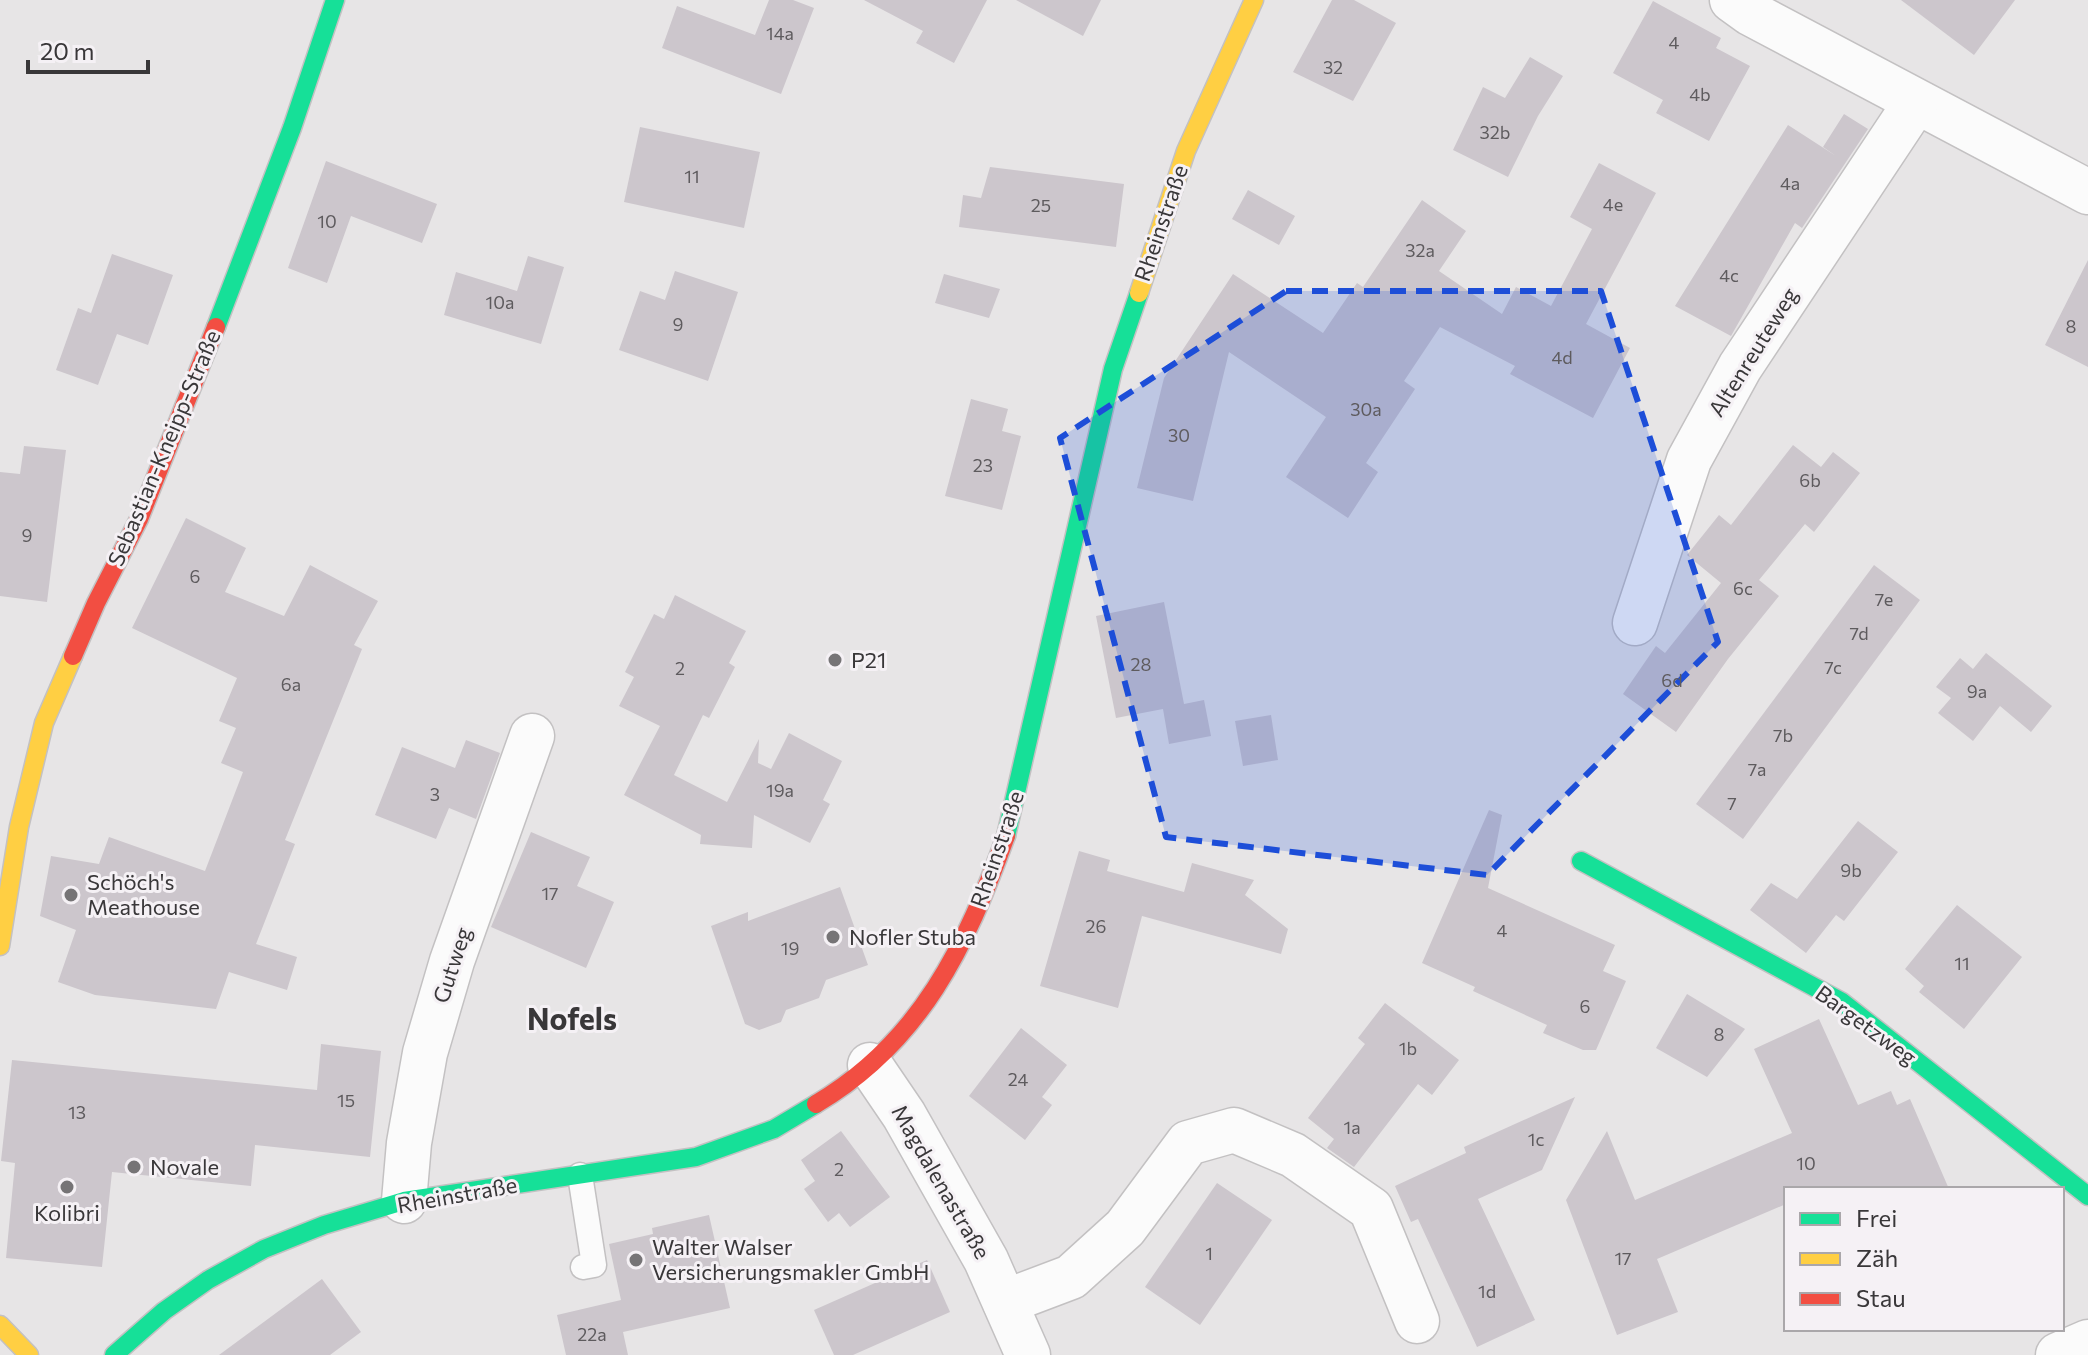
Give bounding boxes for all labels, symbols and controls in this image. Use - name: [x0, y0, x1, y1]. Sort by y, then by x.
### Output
- house number: 14a: [766, 22, 794, 44]
- scale bar: [28, 24, 148, 74]
- house number: 4: [1669, 31, 1680, 53]
- text: 20 m: [40, 36, 94, 65]
- house number: 32: [1323, 56, 1343, 78]
- house number: 4b: [1689, 83, 1711, 105]
- house number: 32b: [1480, 121, 1510, 143]
- street label: Rheinstraße: [1128, 161, 1193, 285]
- house number: 11: [684, 165, 700, 187]
- house number: 4a: [1780, 172, 1800, 194]
- house number: 4e: [1603, 193, 1623, 215]
- house number: 25: [1031, 194, 1051, 216]
- house number: 10: [317, 210, 337, 232]
- house number: 32a: [1405, 239, 1435, 261]
- house number: 4c: [1719, 264, 1739, 286]
- street label: Altenreuteweg: [1702, 282, 1803, 421]
- house number: 10a: [486, 291, 514, 313]
- house number: 9: [673, 313, 683, 335]
- house number: 8: [2066, 315, 2077, 337]
- street label: Sebastian-Kneipp-Straße: [102, 326, 226, 570]
- house number: 4d: [1551, 346, 1573, 368]
- house number: 30a: [1350, 398, 1382, 420]
- house number: 30: [1168, 424, 1190, 446]
- house number: 23: [973, 454, 993, 476]
- house number: 6b: [1799, 469, 1821, 491]
- house number: 9: [22, 524, 32, 546]
- house number: 6: [190, 565, 200, 587]
- house number: 6c: [1733, 577, 1753, 599]
- house number: 7e: [1875, 588, 1893, 610]
- house number: 7d: [1849, 622, 1869, 644]
- place label: P21: [851, 646, 886, 673]
- marker: P21: [826, 651, 844, 669]
- house number: 28: [1131, 653, 1152, 675]
- house number: 7c: [1824, 656, 1842, 678]
- house number: 2: [675, 657, 685, 679]
- house number: 6d: [1661, 669, 1683, 691]
- house number: 6a: [281, 673, 301, 695]
- house number: 9a: [1967, 680, 1987, 702]
- house number: 7b: [1773, 724, 1793, 746]
- house number: 7a: [1748, 758, 1766, 780]
- house number: 19a: [766, 779, 794, 801]
- house number: 3: [430, 783, 440, 805]
- street label: Rheinstraße: [964, 787, 1029, 911]
- house number: 7: [1727, 792, 1737, 814]
- house number: 9b: [1840, 859, 1862, 881]
- place label: Schöch's Meathouse: [87, 868, 200, 920]
- house number: 17: [541, 882, 559, 904]
- marker: Schöch's Meathouse: [62, 886, 80, 904]
- house number: 26: [1086, 915, 1106, 937]
- house number: 4: [1497, 919, 1508, 941]
- street label: Gutweg: [427, 923, 476, 1006]
- place label: Nofler Stuba: [849, 923, 976, 950]
- marker: Nofler Stuba: [824, 928, 842, 946]
- house number: 19: [781, 937, 799, 959]
- house number: 11: [1954, 952, 1970, 974]
- street label: Bargetzweg: [1810, 979, 1922, 1070]
- house number: 6: [1580, 995, 1590, 1017]
- district label: Nofels: [527, 999, 617, 1036]
- house number: 8: [1714, 1023, 1725, 1045]
- house number: 1b: [1399, 1037, 1417, 1059]
- house number: 24: [1008, 1068, 1028, 1090]
- house number: 15: [337, 1089, 355, 1111]
- street label: Magdalenastraße: [886, 1100, 997, 1264]
- house number: 13: [68, 1101, 86, 1123]
- house number: 1a: [1343, 1116, 1361, 1138]
- house number: 1c: [1528, 1128, 1544, 1150]
- house number: 10: [1796, 1152, 1816, 1174]
- place label: Novale: [150, 1153, 219, 1180]
- marker: Novale: [125, 1158, 143, 1176]
- house number: 2: [834, 1158, 844, 1180]
- street label: Rheinstraße: [395, 1171, 519, 1218]
- marker: Kolibri: [58, 1178, 76, 1196]
- legend: [1784, 1187, 2064, 1331]
- place label: Kolibri: [34, 1199, 100, 1226]
- text: Frei: [1856, 1203, 1897, 1232]
- place label: Walter Walser Versicherungsmakler GmbH: [652, 1233, 930, 1285]
- house number: 1: [1205, 1242, 1213, 1264]
- text: Zäh: [1856, 1243, 1898, 1272]
- house number: 17: [1614, 1247, 1632, 1269]
- marker: Walter Walser Versicherungsmakler GmbH: [627, 1251, 645, 1269]
- house number: 1d: [1478, 1280, 1496, 1302]
- text: Stau: [1856, 1283, 1906, 1312]
- house number: 22a: [577, 1323, 607, 1345]

